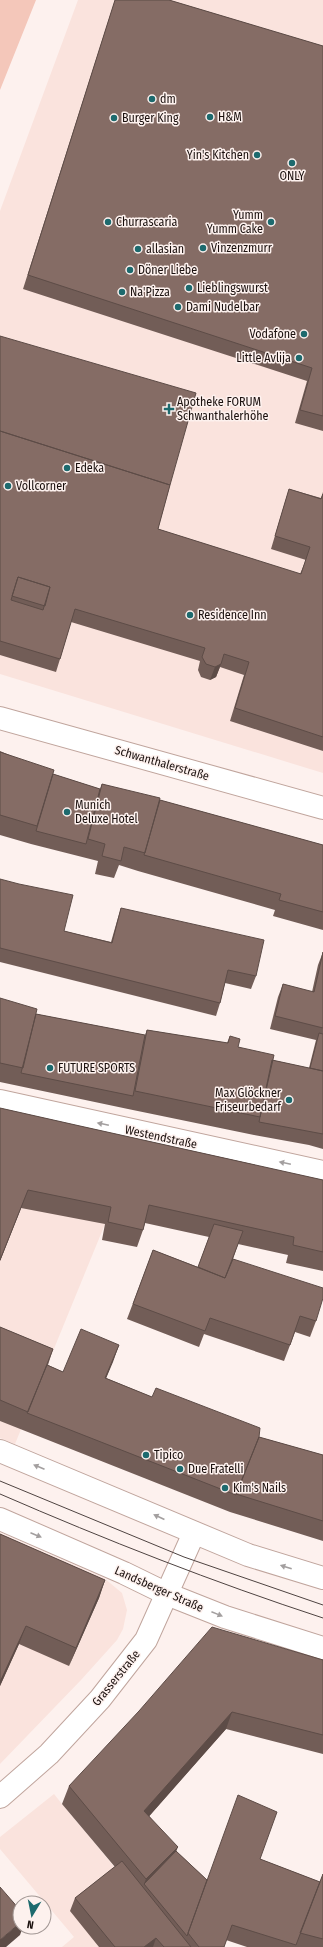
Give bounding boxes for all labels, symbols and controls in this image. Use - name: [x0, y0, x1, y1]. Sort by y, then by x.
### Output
- place label: dm: [160, 92, 176, 106]
- marker: dm: [147, 94, 157, 104]
- place label: H&M: [218, 110, 242, 124]
- place label: Burger King: [122, 111, 179, 125]
- marker: H&M: [205, 112, 215, 122]
- marker: Burger King: [109, 113, 119, 123]
- place label: Yin's Kitchen: [187, 148, 249, 162]
- marker: Yin's Kitchen: [252, 150, 262, 160]
- marker: ONLY: [287, 158, 297, 168]
- place label: ONLY: [279, 169, 305, 183]
- place label: Yumm Yumm Cake: [207, 208, 263, 236]
- place label: Churrascaria: [116, 215, 178, 229]
- marker: Churrascaria: [103, 217, 113, 227]
- marker: Yumm Yumm Cake: [266, 217, 276, 227]
- place label: Vinzenzmurr: [211, 241, 273, 255]
- place label: allasian: [146, 242, 184, 256]
- marker: Vinzenzmurr: [198, 243, 208, 253]
- marker: allasian: [133, 244, 143, 254]
- place label: Döner Liebe: [138, 263, 197, 277]
- marker: Döner Liebe: [125, 265, 135, 275]
- place label: Lieblingswurst: [197, 281, 268, 295]
- marker: Lieblingswurst: [184, 283, 194, 293]
- place label: Na'Pizza: [130, 285, 170, 299]
- marker: Na'Pizza: [117, 287, 127, 297]
- place label: Dami Nudelbar: [186, 300, 260, 314]
- marker: Dami Nudelbar: [173, 302, 183, 312]
- place label: Vodafone: [249, 327, 296, 341]
- marker: Vodafone: [299, 329, 309, 339]
- place label: Little Avlija: [236, 351, 291, 365]
- marker: Little Avlija: [294, 353, 304, 363]
- place label: Apotheke FORUM Schwanthalerhöhe: [177, 395, 269, 423]
- marker: Apotheke FORUM Schwanthalerhöhe: [164, 404, 174, 414]
- place label: Edeka: [75, 461, 104, 475]
- marker: Edeka: [62, 463, 72, 473]
- place label: Vollcorner: [16, 479, 67, 493]
- marker: Vollcorner: [3, 481, 13, 491]
- place label: Residence Inn: [198, 608, 267, 622]
- marker: Residence Inn: [185, 610, 195, 620]
- street label: Schwanthalerstraße: [113, 743, 211, 783]
- place label: Munich Deluxe Hotel: [75, 798, 138, 826]
- marker: Munich Deluxe Hotel: [62, 807, 72, 817]
- place label: FUTURE SPORTS: [58, 1061, 135, 1075]
- marker: FUTURE SPORTS: [45, 1063, 55, 1073]
- place label: Max Glöckner Friseurbedarf: [215, 1086, 282, 1114]
- marker: Max Glöckner Friseurbedarf: [284, 1095, 294, 1105]
- one-way arrow: [97, 1121, 109, 1127]
- street label: Westendstraße: [124, 1123, 198, 1151]
- one-way arrow: [279, 1160, 291, 1166]
- place label: Tipico: [154, 1448, 183, 1462]
- marker: Tipico: [141, 1450, 151, 1460]
- place label: Due Fratelli: [188, 1462, 244, 1476]
- one-way arrow: [33, 1463, 45, 1470]
- marker: Due Fratelli: [175, 1464, 185, 1474]
- place label: Kim's Nails: [233, 1481, 286, 1495]
- marker: Kim's Nails: [220, 1483, 230, 1493]
- one-way arrow: [153, 1514, 165, 1520]
- one-way arrow: [30, 1532, 41, 1538]
- street label: Landsberger Straße: [112, 1563, 206, 1615]
- one-way arrow: [279, 1563, 291, 1569]
- one-way arrow: [211, 1611, 223, 1617]
- street label: Grasserstraße: [89, 1647, 143, 1709]
- north arrow: [12, 1895, 52, 1935]
- text: N: [26, 1917, 35, 1931]

